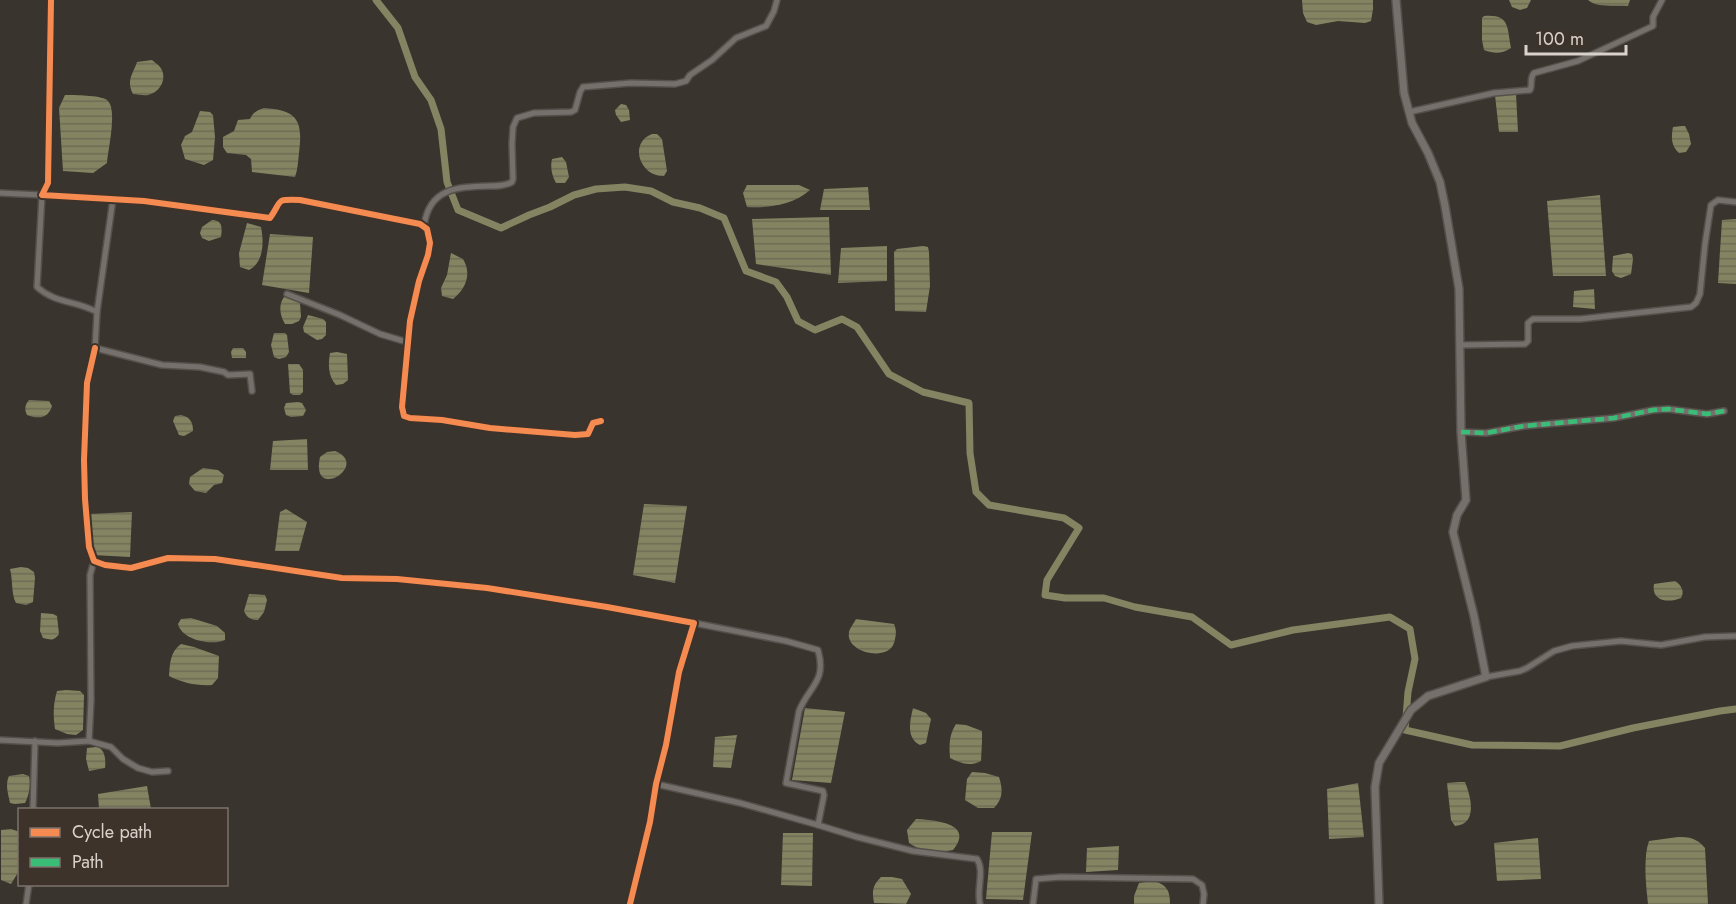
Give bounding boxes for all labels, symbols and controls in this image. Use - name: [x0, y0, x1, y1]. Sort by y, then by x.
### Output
- scale bar: [1526, 18, 1626, 56]
- text: 100 m: [1535, 26, 1584, 52]
- legend: [18, 808, 228, 886]
- text: Cycle path: [72, 819, 152, 845]
- text: Path: [72, 849, 104, 875]

